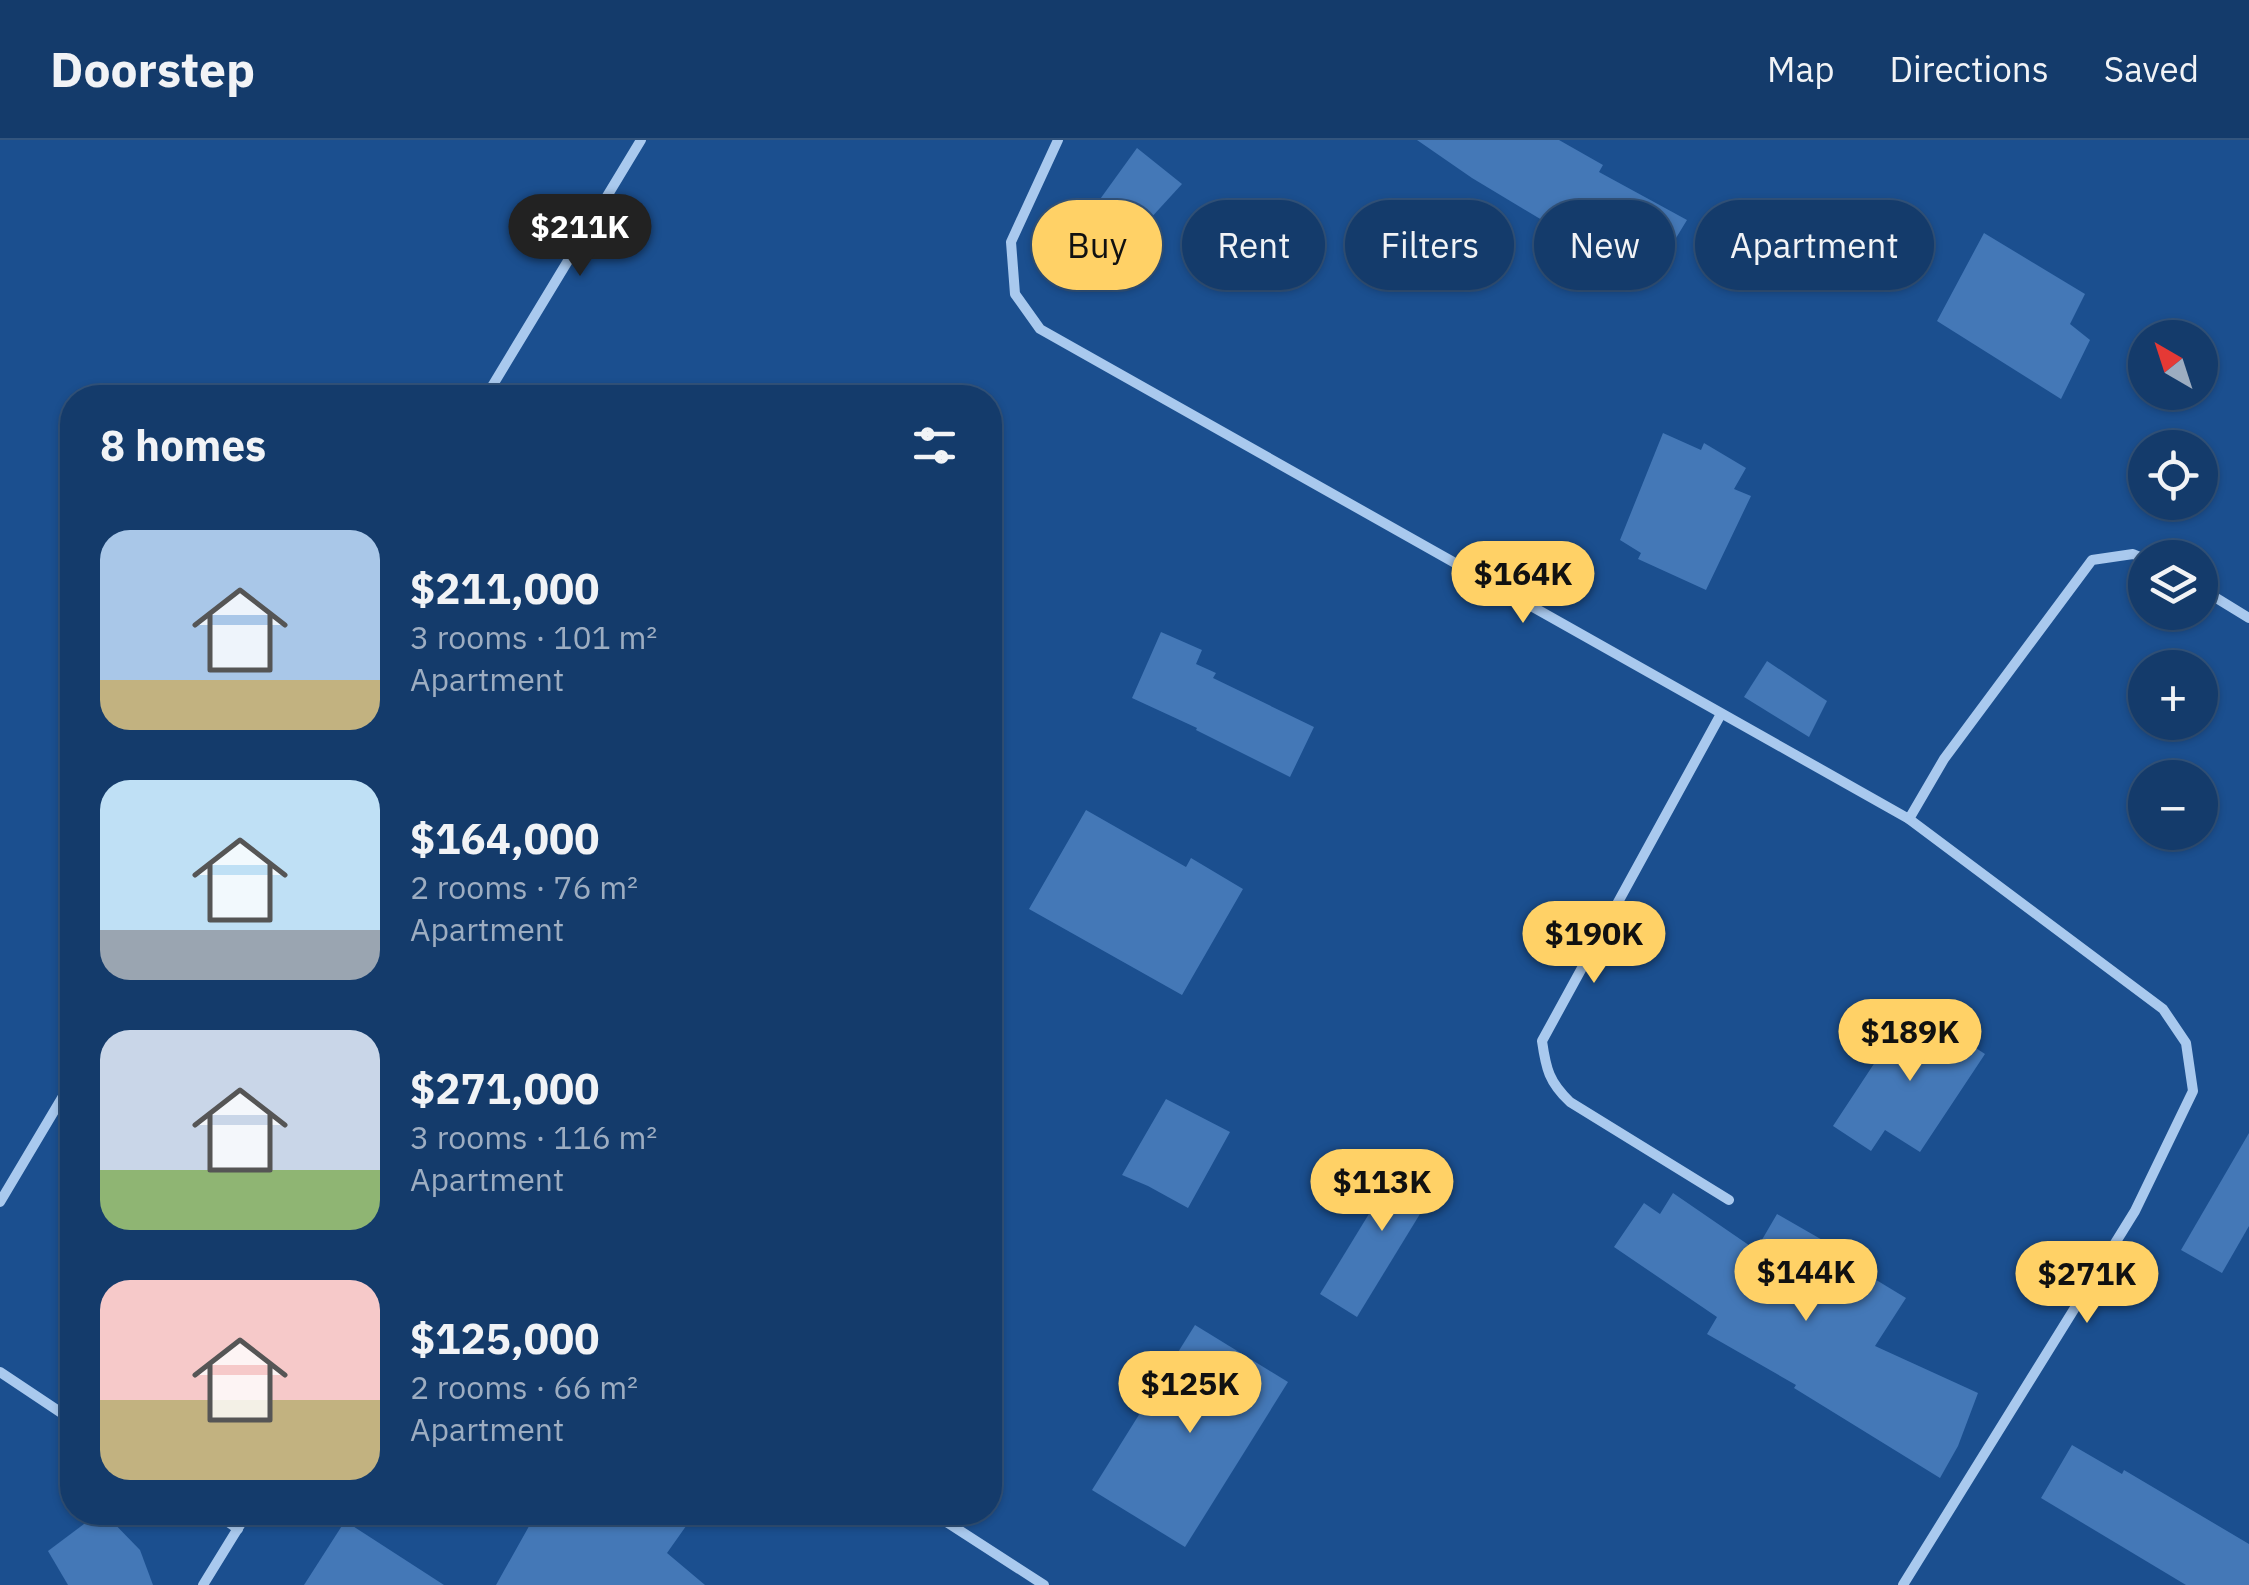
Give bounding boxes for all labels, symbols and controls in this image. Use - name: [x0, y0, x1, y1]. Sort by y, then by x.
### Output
- text: Doorstep: [50, 38, 255, 100]
- text: Map: [1767, 46, 1835, 92]
- text: Directions: [1890, 46, 2049, 92]
- text: Saved: [2104, 46, 2199, 92]
- pin: $211K: [510, 194, 650, 279]
- chip: Buy: [1032, 200, 1162, 290]
- chip: Rent: [1182, 200, 1325, 290]
- chip: Filters: [1345, 200, 1514, 290]
- chip: New: [1534, 200, 1675, 290]
- chip: Apartment: [1695, 200, 1934, 290]
- text: $211K: [530, 205, 630, 247]
- north arrow: [2128, 320, 2218, 410]
- map controls: [2128, 320, 2218, 850]
- text: 8 homes: [100, 418, 266, 473]
- icon: filters: [907, 418, 962, 473]
- button: locate: [2128, 430, 2218, 520]
- button: layers: [2128, 540, 2218, 630]
- pin: $164K: [1453, 541, 1593, 626]
- text: $164K: [1473, 552, 1573, 594]
- text: $211,000: [410, 561, 599, 616]
- icon: home: [180, 570, 300, 690]
- text: 3 rooms · 101 m²: [410, 616, 657, 658]
- button: +: [2128, 650, 2218, 740]
- text: Apartment: [410, 658, 564, 700]
- button: −: [2128, 760, 2218, 850]
- text: $164,000: [410, 811, 599, 866]
- icon: home: [180, 820, 300, 940]
- text: 2 rooms · 76 m²: [410, 866, 638, 908]
- pin: $190K: [1524, 901, 1664, 986]
- text: Apartment: [410, 908, 564, 950]
- text: $190K: [1544, 912, 1644, 954]
- pin: $189K: [1840, 999, 1980, 1084]
- text: $189K: [1860, 1010, 1960, 1052]
- text: $271,000: [410, 1061, 599, 1116]
- icon: home: [180, 1070, 300, 1190]
- text: 3 rooms · 116 m²: [410, 1116, 657, 1158]
- pin: $113K: [1312, 1149, 1452, 1234]
- text: Apartment: [410, 1158, 564, 1200]
- text: $113K: [1332, 1160, 1432, 1202]
- pin: $144K: [1736, 1239, 1876, 1324]
- pin: $271K: [2017, 1241, 2157, 1326]
- text: $144K: [1756, 1250, 1856, 1292]
- text: $271K: [2037, 1252, 2137, 1294]
- text: $125,000: [410, 1311, 599, 1366]
- icon: home: [180, 1320, 300, 1440]
- pin: $125K: [1120, 1351, 1260, 1436]
- text: $125K: [1140, 1362, 1240, 1404]
- text: 2 rooms · 66 m²: [410, 1366, 638, 1408]
- text: Apartment: [410, 1408, 564, 1450]

